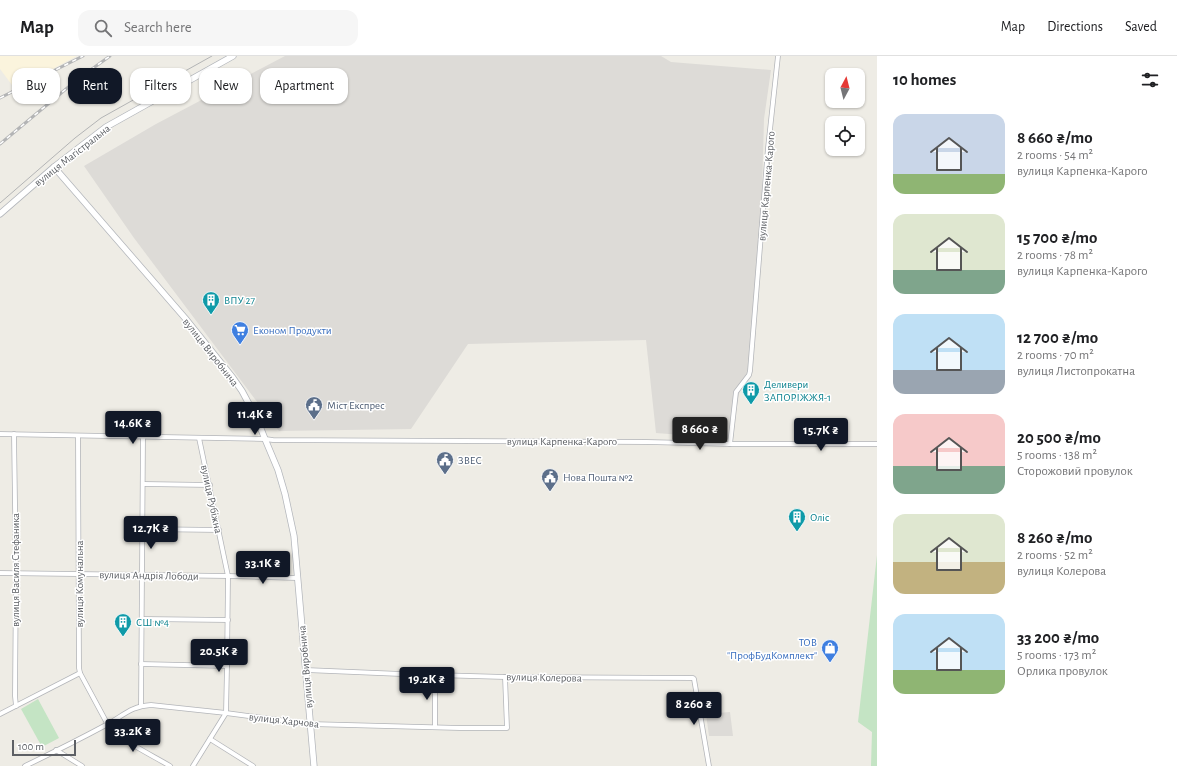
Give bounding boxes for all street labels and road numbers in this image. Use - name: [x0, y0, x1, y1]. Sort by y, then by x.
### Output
- street label: вулиця Магістральна: [32, 122, 112, 188]
- street label: вулиця Карпенка-Карого: [756, 131, 777, 242]
- street label: вулиця Виробнича: [181, 316, 241, 388]
- street label: вулиця Карпенка-Карого: [507, 436, 617, 447]
- street label: вулиця Рубіжна: [199, 464, 224, 534]
- street label: вулиця Василя Стефаника: [10, 513, 21, 627]
- street label: вулиця Комунальна: [74, 540, 85, 628]
- street label: вулиця Андрія Лободи: [99, 569, 199, 582]
- street label: вулиця Виробнича: [296, 625, 315, 709]
- street label: вулиця Колерова: [506, 671, 582, 684]
- street label: вулиця Харчова: [248, 711, 320, 730]

